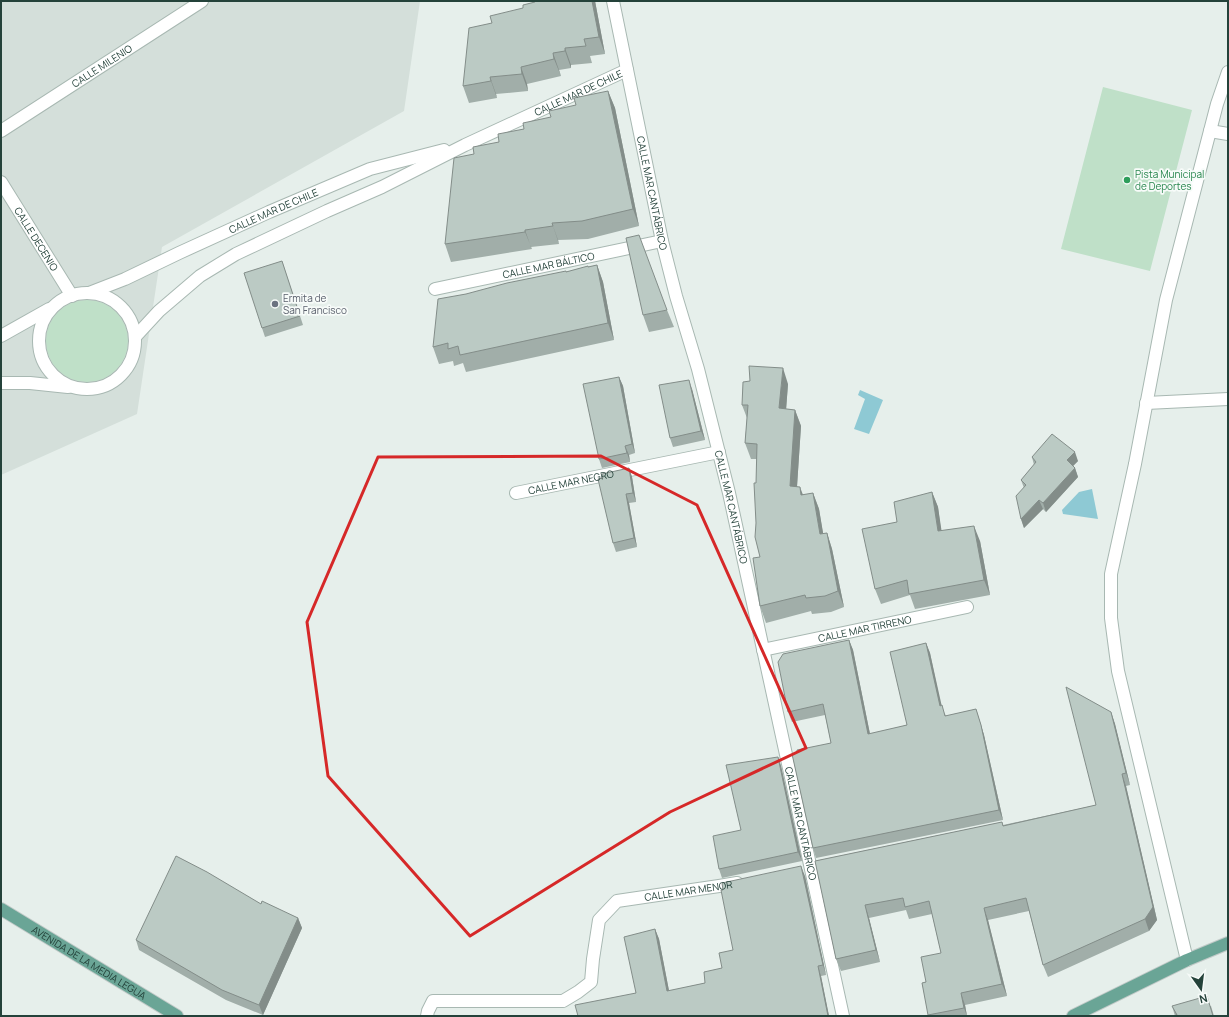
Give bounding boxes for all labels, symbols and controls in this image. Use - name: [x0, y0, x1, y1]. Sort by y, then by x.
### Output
- street label: CALLE MILENIO: [69, 41, 135, 91]
- street label: CALLE MAR DE CHILE: [532, 66, 625, 119]
- street label: CALLE MAR CANTÁBRICO: [634, 135, 671, 251]
- place label: Pista Municipal de Deportes: [1135, 167, 1204, 193]
- marker: Pista Municipal de Deportes: [1122, 175, 1132, 185]
- street label: CALLE MAR DE CHILE: [227, 185, 320, 236]
- street label: CALLE DECENIO: [11, 204, 62, 273]
- street label: CALLE MAR BÁLTICO: [501, 248, 596, 282]
- place label: Ermita de San Francisco: [283, 291, 347, 317]
- marker: Ermita de San Francisco: [270, 299, 280, 309]
- street label: CALLE MAR CANTÁBRICO: [712, 449, 751, 565]
- street label: CALLE MAR NEGRO: [527, 466, 615, 497]
- street label: CALLE MAR TIRRENO: [817, 612, 913, 645]
- street label: CALLE MAR CANTÁBRICO: [782, 765, 820, 882]
- street label: CALLE MAR MENOR: [643, 877, 733, 904]
- street label: AVENIDA DE LA MEDIA LEGUA: [29, 922, 149, 1003]
- north arrow: [1181, 969, 1221, 1009]
- text: N: [1198, 991, 1209, 1007]

